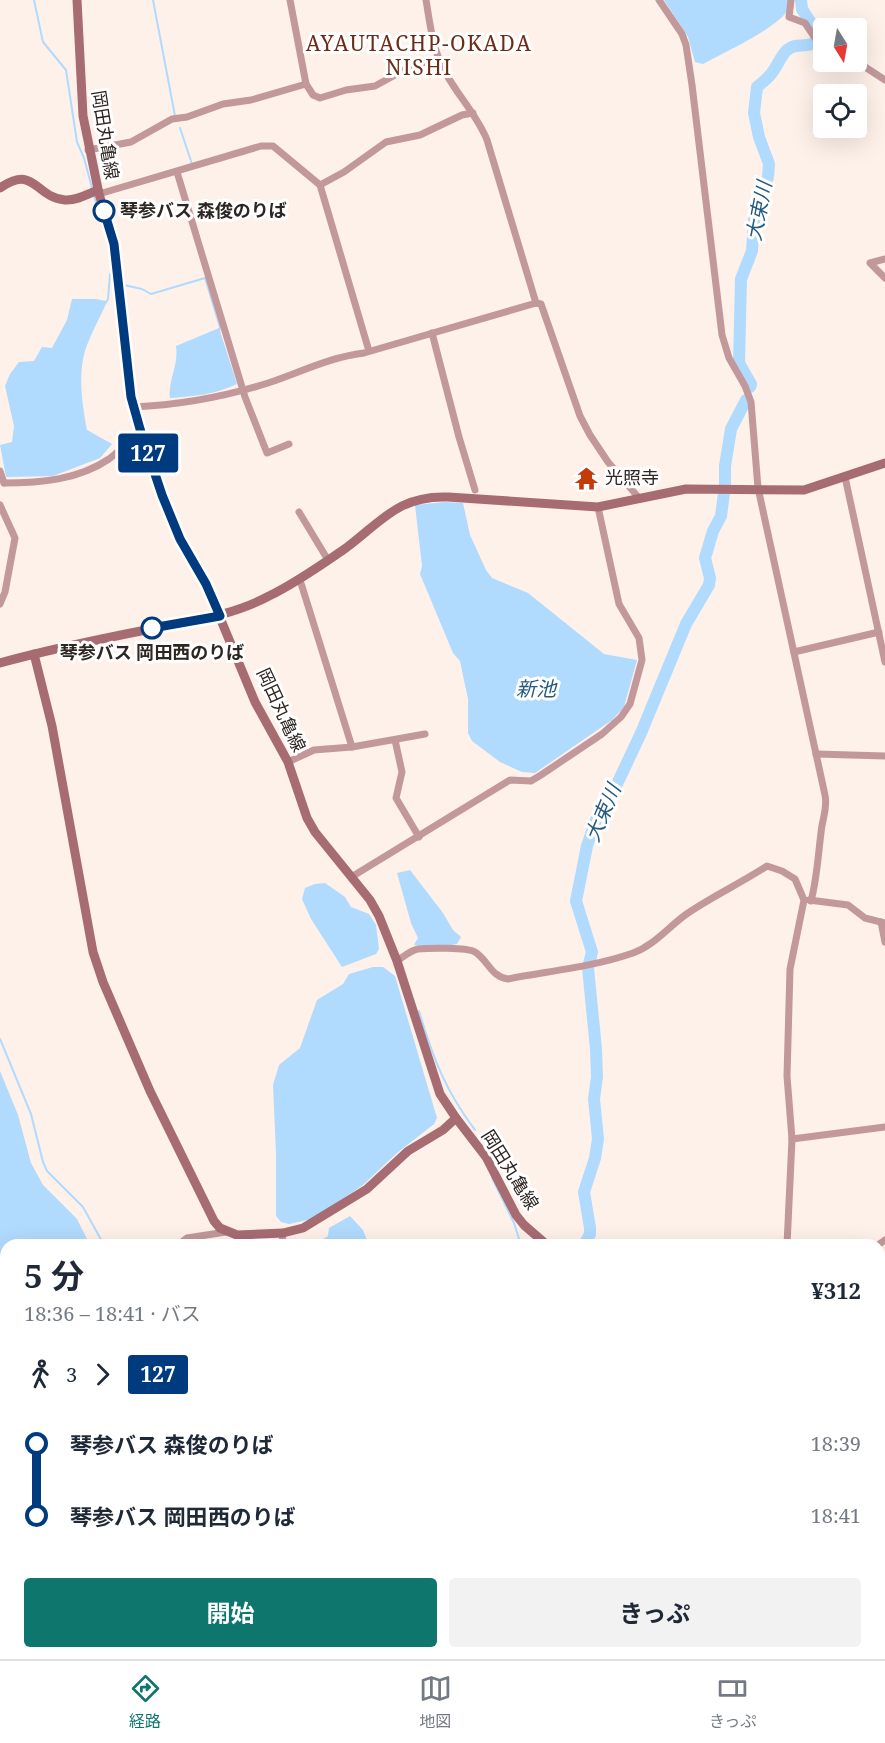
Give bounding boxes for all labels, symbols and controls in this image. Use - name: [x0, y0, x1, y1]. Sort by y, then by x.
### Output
- north arrow: [813, 18, 867, 72]
- map controls: [813, 18, 867, 138]
- district label: AYAUTACHP-OKADA NISHI: [306, 29, 532, 81]
- button: locate: [813, 84, 867, 138]
- street label: 岡田丸亀線: [87, 89, 125, 181]
- water label: 大束川: [740, 177, 778, 243]
- place label: 琴参バス 森俊のりば: [120, 198, 287, 222]
- marker: 琴参バス 森俊のりば: [93, 200, 115, 222]
- line badge: 127: [114, 434, 182, 472]
- text: 127: [130, 439, 166, 467]
- temple icon: 光照寺: [574, 465, 600, 491]
- place label: 光照寺: [605, 465, 659, 489]
- marker: 琴参バス 岡田西のりば: [141, 617, 163, 639]
- place label: 琴参バス 岡田西のりば: [60, 640, 244, 664]
- street label: 岡田丸亀線: [252, 664, 312, 755]
- water label: 新池: [516, 675, 558, 702]
- water label: 大束川: [578, 778, 627, 846]
- street label: 岡田丸亀線: [477, 1125, 545, 1214]
- text: 5 分: [24, 1253, 84, 1298]
- text: ¥312: [811, 1275, 861, 1305]
- text: 18:36 – 18:41 · バス: [24, 1300, 201, 1327]
- icon: walk: [24, 1358, 57, 1391]
- icon: forward: [86, 1358, 119, 1391]
- text: 127: [140, 1360, 176, 1388]
- text: 3: [66, 1361, 77, 1388]
- text: 琴参バス 森俊のりば: [70, 1429, 274, 1459]
- text: 18:39: [811, 1430, 861, 1457]
- text: 琴参バス 岡田西のりば: [70, 1501, 296, 1531]
- text: 18:41: [811, 1502, 861, 1529]
- button: 開始: [24, 1578, 437, 1647]
- button: きっぷ: [449, 1578, 861, 1647]
- tab: 経路: [129, 1672, 162, 1732]
- tab: 地図: [419, 1672, 452, 1732]
- tab: きっぷ: [709, 1672, 756, 1732]

